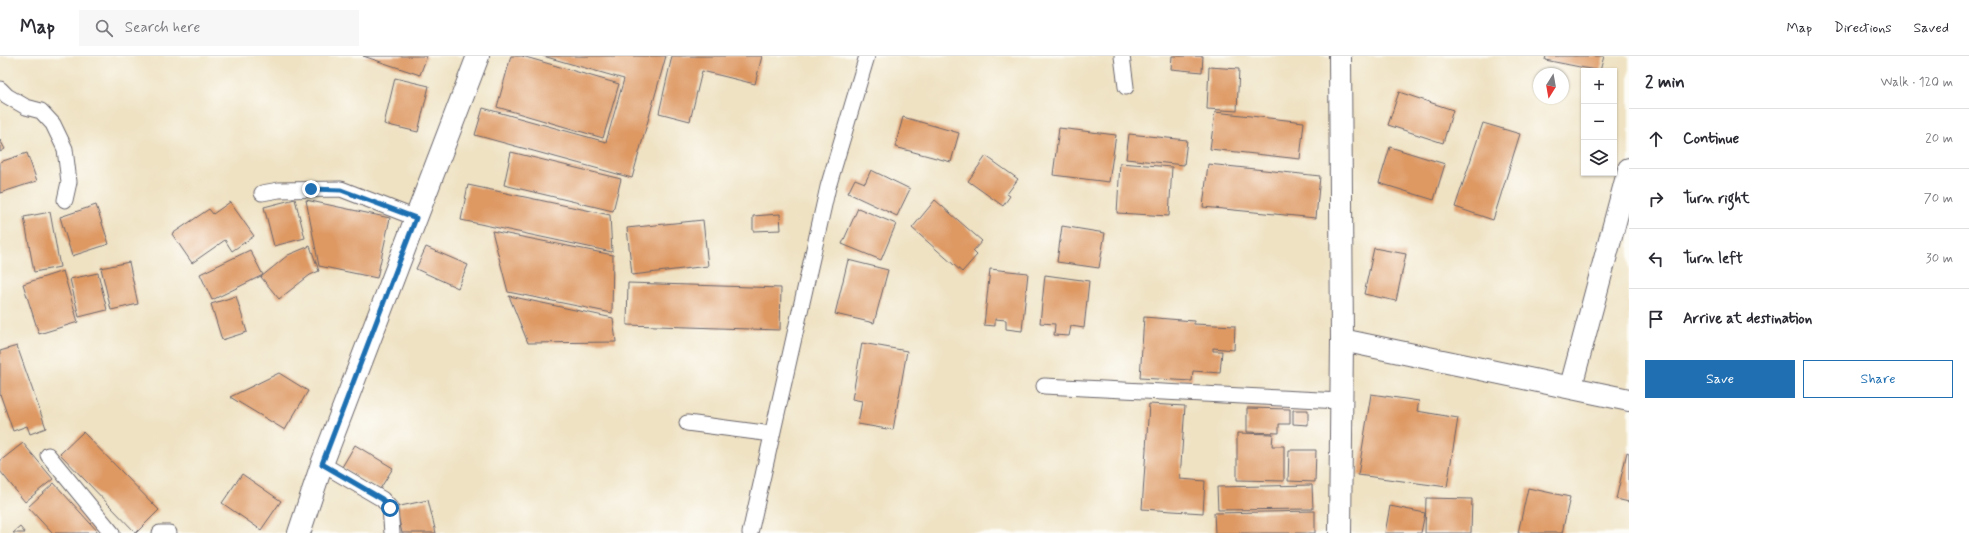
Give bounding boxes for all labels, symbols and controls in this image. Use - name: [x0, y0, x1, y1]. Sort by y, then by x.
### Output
- search box: [79, 10, 359, 46]
- text: Map: [20, 15, 55, 40]
- icon: search: [93, 17, 115, 39]
- text: Search here: [125, 18, 200, 38]
- text: Map: [1786, 19, 1812, 37]
- text: Directions: [1834, 19, 1892, 37]
- text: Saved: [1914, 19, 1949, 37]
- north arrow: [1533, 68, 1569, 104]
- map controls: [1581, 68, 1617, 176]
- button: +: [1581, 68, 1617, 104]
- text: 2 min: [1645, 71, 1685, 93]
- text: Walk · 120 m: [1881, 74, 1953, 91]
- button: −: [1581, 104, 1617, 140]
- icon: ahead: [1645, 128, 1667, 150]
- text: Continue: [1683, 129, 1739, 149]
- text: 20 m: [1925, 130, 1953, 147]
- button: layers: [1581, 140, 1617, 176]
- route end: [302, 180, 320, 198]
- icon: right: [1645, 188, 1667, 210]
- text: Turn right: [1683, 189, 1750, 209]
- text: 70 m: [1924, 190, 1953, 207]
- icon: left: [1645, 248, 1667, 270]
- text: Turn left: [1683, 249, 1743, 269]
- text: 30 m: [1926, 250, 1953, 267]
- icon: arrive: [1645, 308, 1667, 330]
- text: Arrive at destination: [1683, 309, 1812, 329]
- button: Save: [1645, 360, 1795, 398]
- button: Share: [1803, 360, 1953, 398]
- route start: [381, 499, 399, 517]

